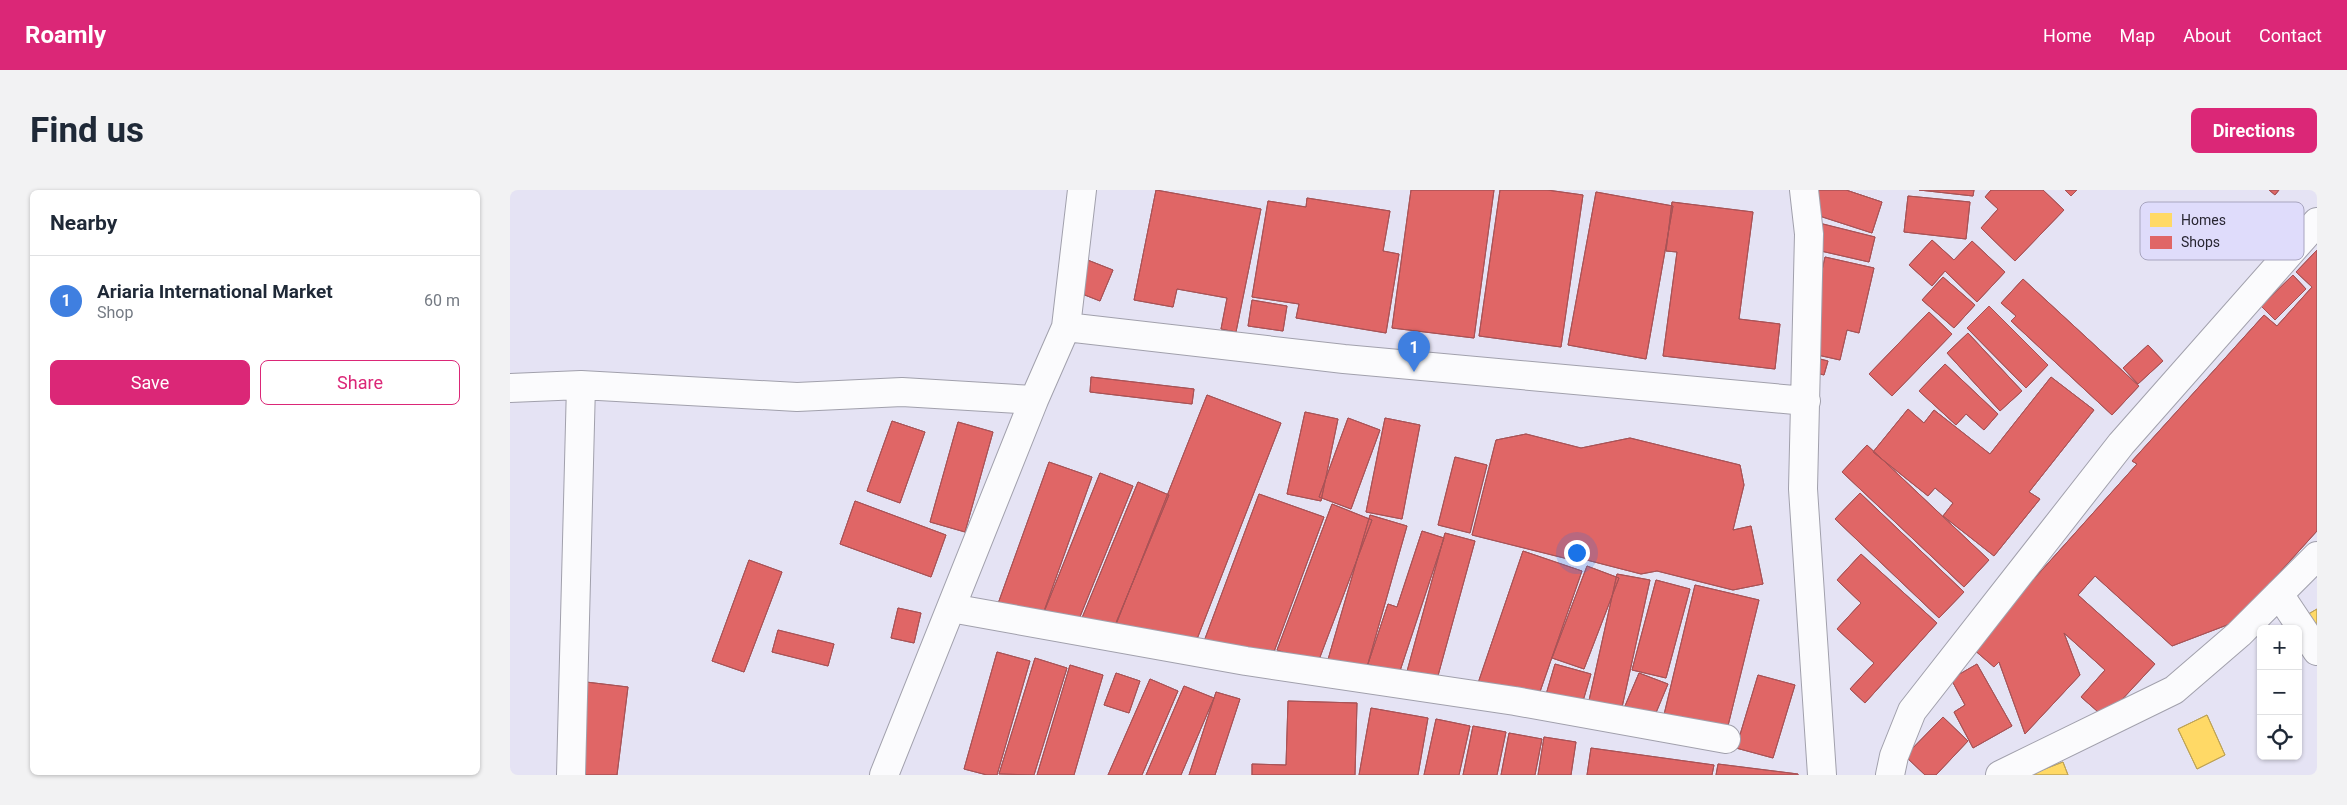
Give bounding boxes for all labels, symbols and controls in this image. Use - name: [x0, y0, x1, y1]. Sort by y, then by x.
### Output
- text: Roamly: [25, 21, 106, 49]
- text: Home: [2043, 25, 2092, 46]
- text: Map: [2120, 25, 2155, 46]
- text: About: [2183, 25, 2231, 46]
- text: Contact: [2259, 25, 2322, 46]
- button: Directions: [2191, 108, 2317, 153]
- text: Find us: [30, 110, 144, 151]
- legend: [2140, 202, 2304, 260]
- text: Nearby: [50, 211, 117, 235]
- text: Homes: [2181, 212, 2226, 228]
- text: Shops: [2181, 234, 2220, 250]
- text: Ariaria International Market: [97, 280, 333, 303]
- text: 1: [61, 291, 71, 310]
- text: 60 m: [424, 291, 460, 310]
- text: Shop: [97, 303, 133, 322]
- pin: 1: [1398, 331, 1430, 372]
- button: Save: [50, 360, 250, 405]
- button: Share: [260, 360, 460, 405]
- your location: [1564, 540, 1590, 566]
- map controls: [2257, 625, 2302, 760]
- button: +: [2257, 625, 2302, 670]
- button: −: [2257, 670, 2302, 715]
- button: locate: [2257, 715, 2302, 760]

